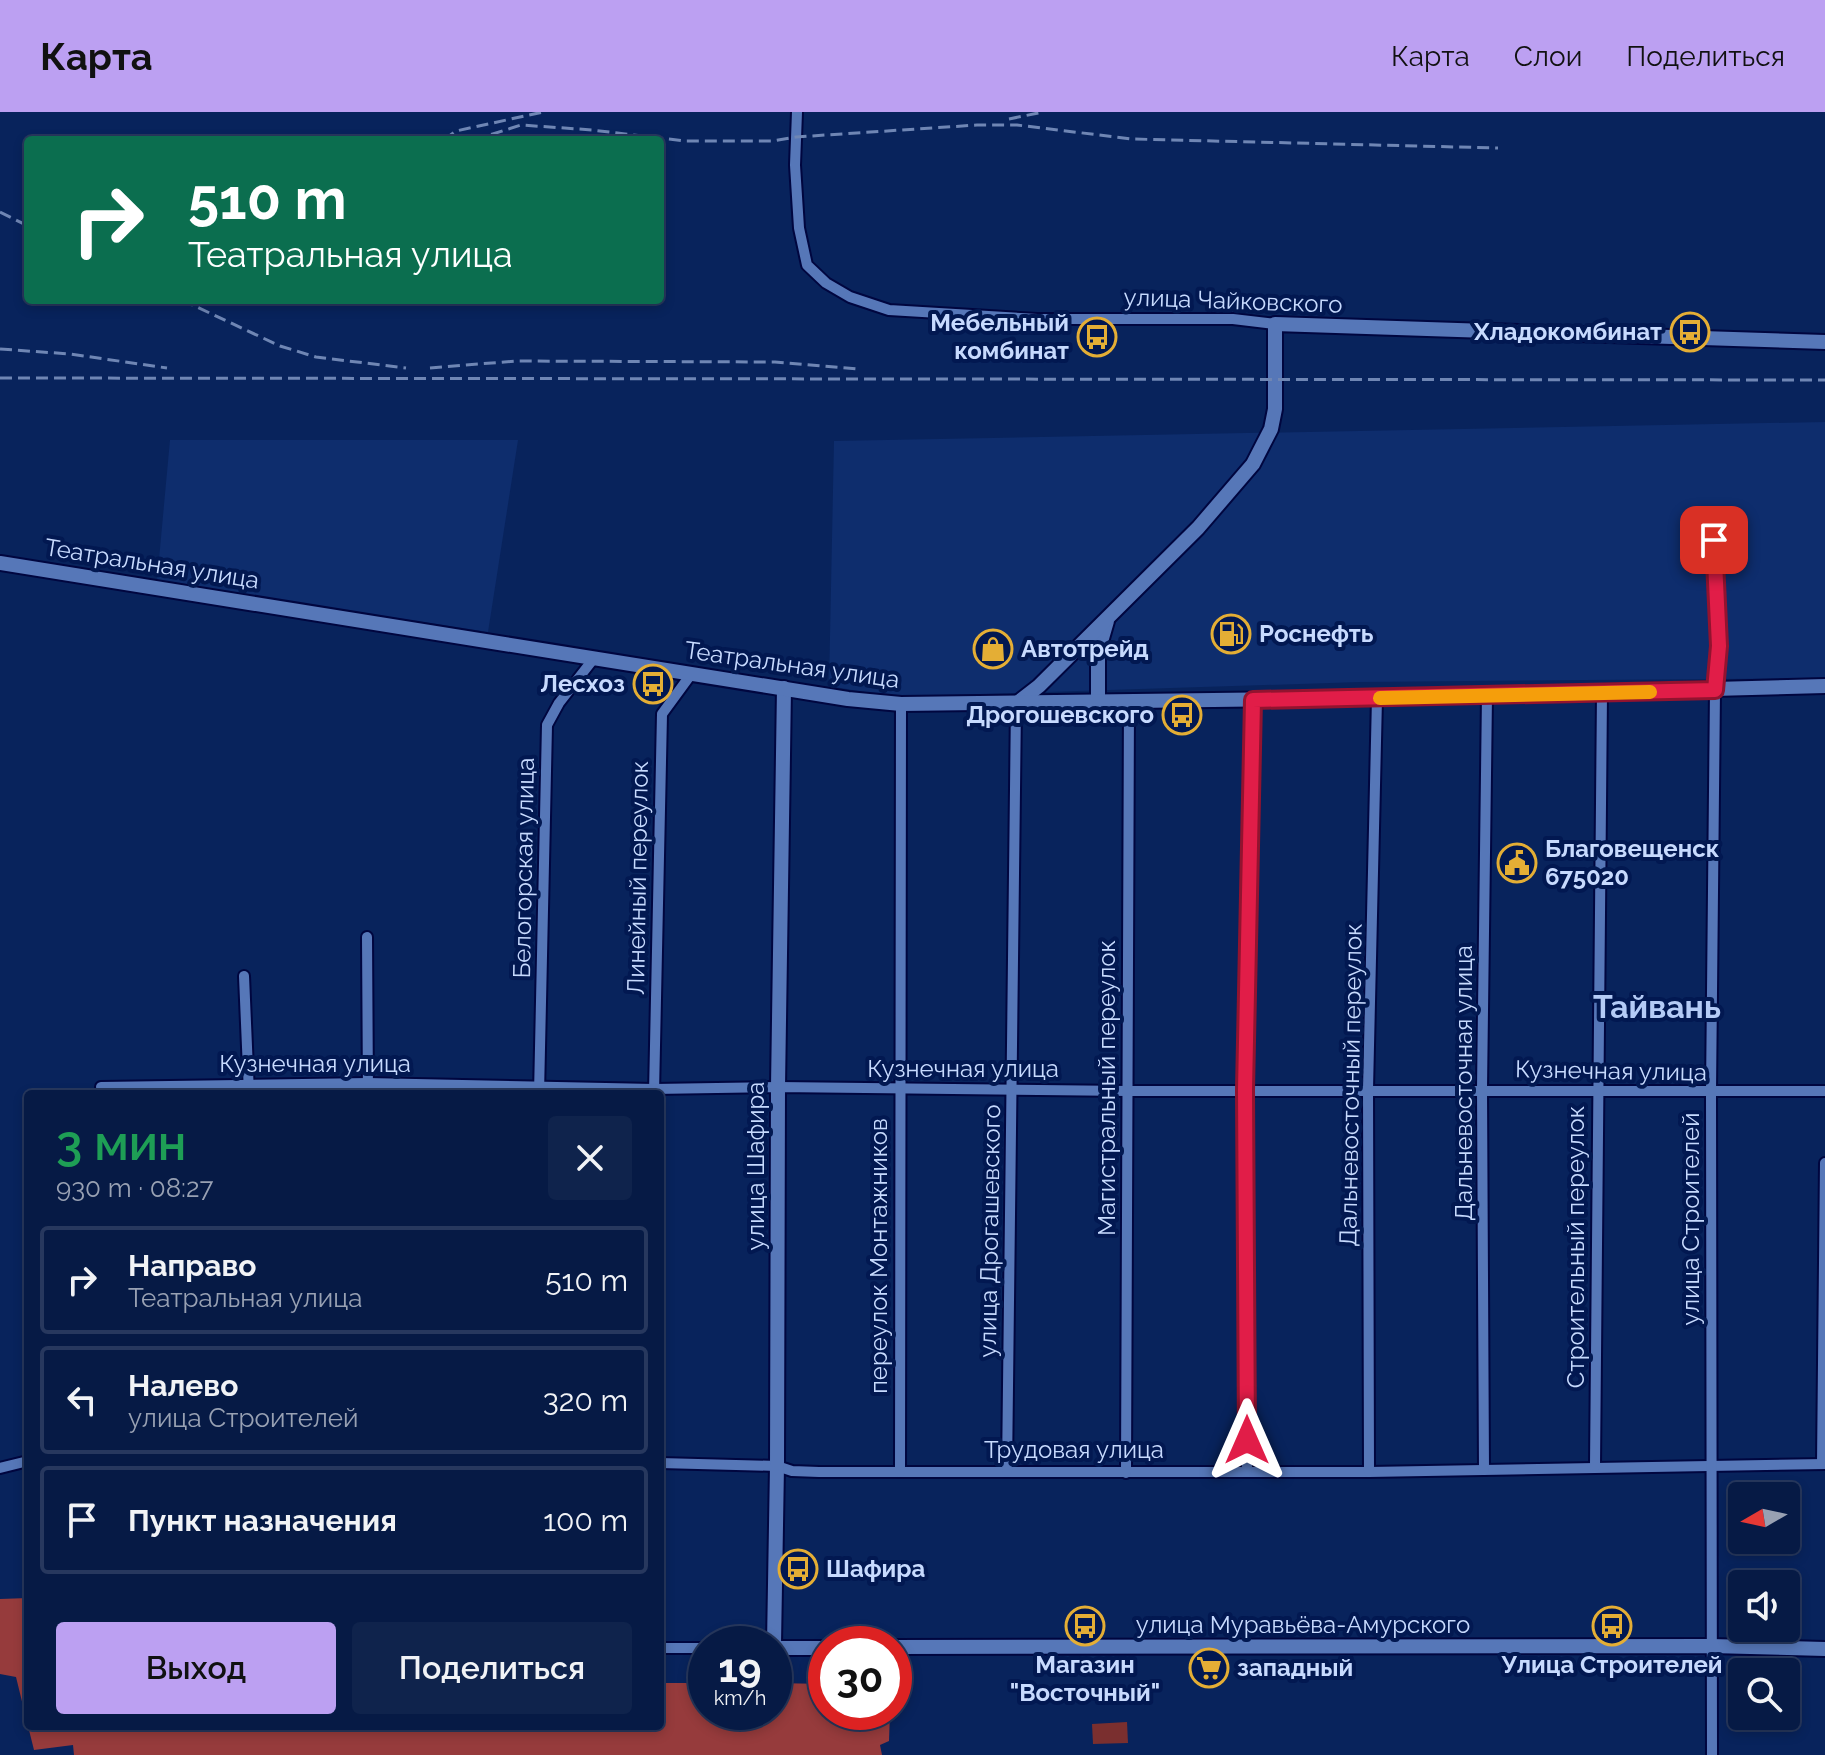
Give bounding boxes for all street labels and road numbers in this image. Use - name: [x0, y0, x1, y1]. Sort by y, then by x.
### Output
- street label: улица Чайковского: [1123, 282, 1343, 319]
- street label: Театральная улица: [43, 532, 261, 595]
- street label: Театральная улица: [683, 635, 901, 694]
- street label: Белогорская улица: [507, 757, 540, 979]
- street label: Линейный переулок: [621, 761, 654, 995]
- street label: Дальневосточный переулок: [1333, 923, 1368, 1247]
- street label: Магистральный переулок: [1092, 940, 1121, 1236]
- street label: Дальневосточная улица: [1449, 945, 1478, 1221]
- street label: Кузнечная улица: [219, 1049, 411, 1078]
- street label: Кузнечная улица: [867, 1054, 1059, 1083]
- street label: Кузнечная улица: [1515, 1054, 1707, 1087]
- street label: улица Шафира: [741, 1082, 770, 1250]
- street label: улица Дрогашевского: [973, 1104, 1006, 1358]
- street label: Строительный переулок: [1561, 1106, 1590, 1388]
- street label: улица Строителей: [1676, 1113, 1705, 1325]
- street label: переулок Монтажников: [864, 1118, 893, 1394]
- street label: Трудовая улица: [984, 1435, 1164, 1464]
- street label: улица Муравьёва-Амурского: [1136, 1610, 1470, 1639]

